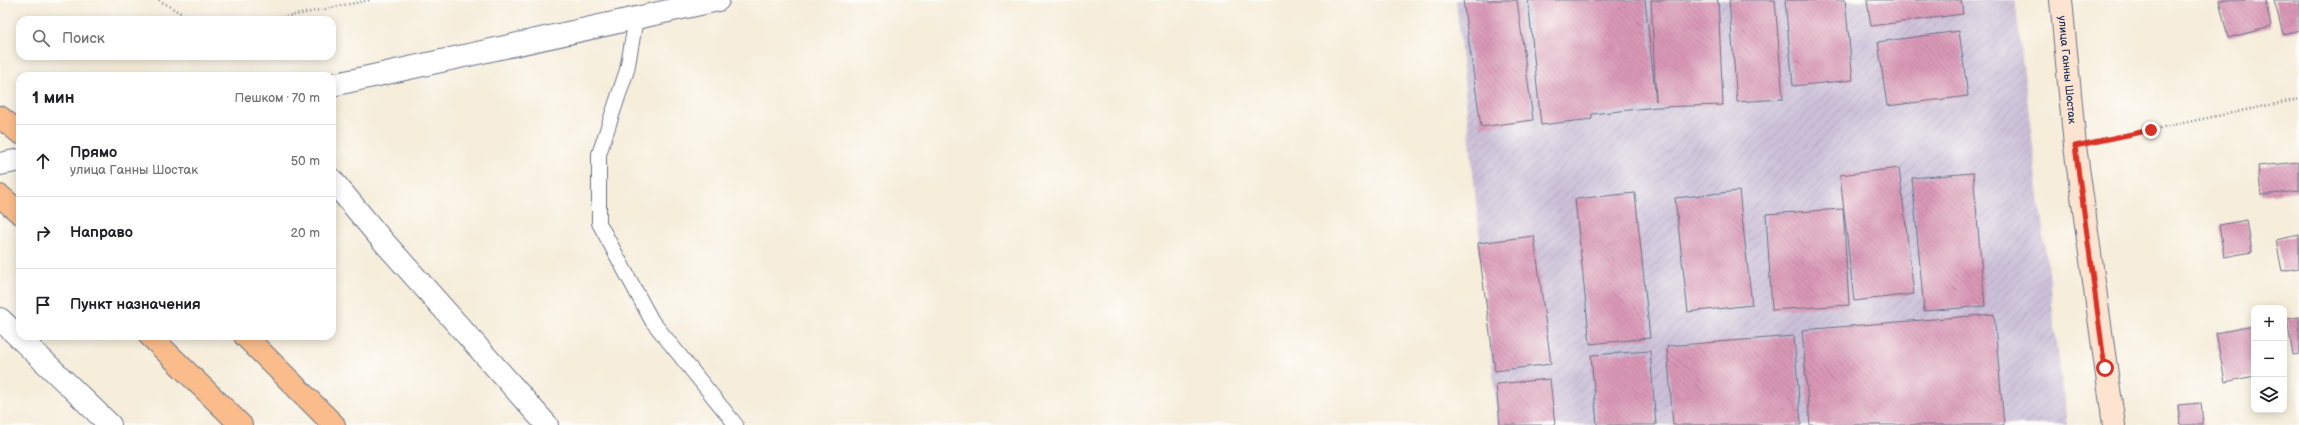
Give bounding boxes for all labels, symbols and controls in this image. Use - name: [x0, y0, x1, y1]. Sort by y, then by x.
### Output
- street label: улица Ганны Шостак: [2056, 15, 2079, 124]
- search box: [16, 16, 336, 60]
- icon: search: [30, 27, 52, 49]
- text: Поиск: [62, 29, 105, 48]
- text: 1 мин: [32, 88, 74, 108]
- text: Пешком · 70 m: [235, 90, 320, 106]
- route end: [2142, 121, 2160, 139]
- text: Прямо: [70, 143, 117, 162]
- icon: ahead: [32, 150, 54, 172]
- text: 50 m: [291, 153, 320, 169]
- text: улица Ганны Шостак: [70, 162, 198, 178]
- icon: right: [32, 222, 54, 244]
- text: Направо: [70, 223, 133, 242]
- text: 20 m: [290, 225, 320, 241]
- icon: arrive: [32, 294, 54, 316]
- text: Пункт назначения: [70, 295, 201, 314]
- map controls: [2251, 305, 2287, 413]
- button: +: [2251, 305, 2287, 341]
- button: −: [2251, 341, 2287, 377]
- route start: [2096, 359, 2114, 377]
- button: layers: [2251, 377, 2287, 413]

